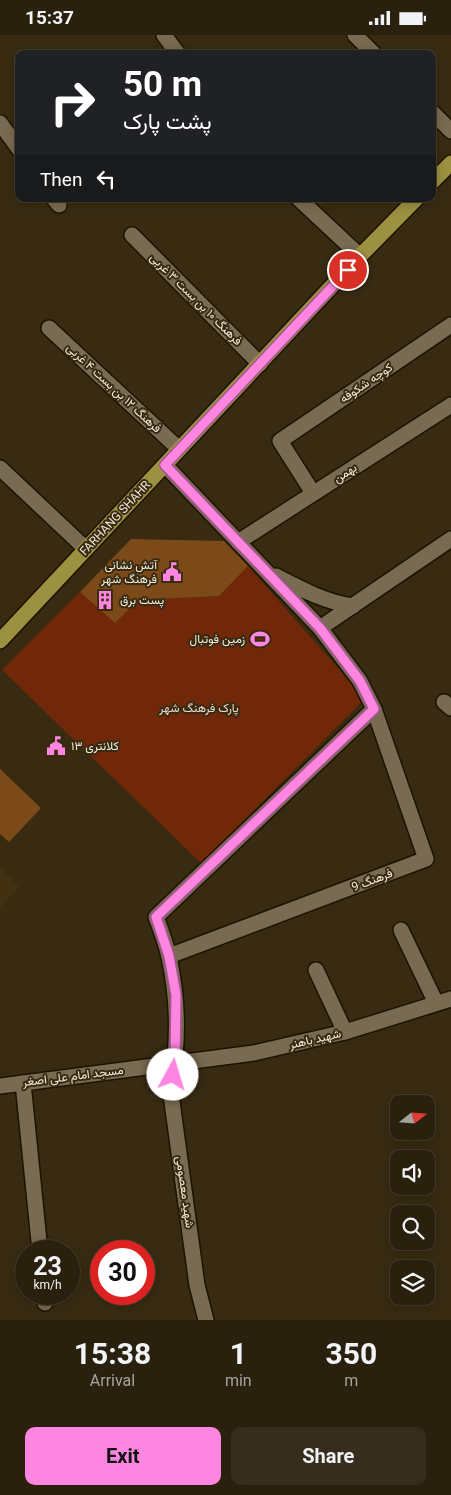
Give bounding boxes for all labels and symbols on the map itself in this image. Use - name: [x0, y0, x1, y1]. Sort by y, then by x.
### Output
- pin: [327, 249, 369, 291]
- street label: فرهنگ ۱۰ بن بست ۳ غربی: [146, 250, 245, 349]
- street label: فرهنگ ۱۲ بن بست ۴ غربی: [63, 340, 164, 436]
- street label: کوچه شکوفه: [337, 360, 396, 407]
- street label: بهمن: [331, 460, 360, 487]
- street label: FARHANG SHAHR: [77, 477, 153, 558]
- place label: آتش نشانی فرهنگ شهر: [100, 558, 158, 587]
- public building icon: آتش نشانی فرهنگ شهر: [161, 561, 183, 583]
- building icon: پست برق: [94, 589, 116, 611]
- place label: پست برق: [120, 593, 164, 608]
- sports icon: زمین فوتبال: [249, 628, 271, 650]
- place label: زمین فوتبال: [190, 632, 245, 647]
- park label: پارک فرهنگ شهر: [158, 701, 239, 716]
- public building icon: کلانتری ۱۳: [45, 735, 67, 757]
- place label: کلانتری ۱۳: [71, 739, 119, 754]
- street label: فرهنگ 9: [350, 866, 395, 895]
- street label: شهید باهنر: [287, 1026, 343, 1053]
- position arrow: [146, 1048, 198, 1100]
- street label: مسجد امام علی اصغر: [21, 1063, 124, 1090]
- north arrow: [390, 1095, 435, 1140]
- street label: شهید معصومی: [172, 1155, 197, 1229]
- speed limit sign: 30: [90, 1240, 155, 1305]

